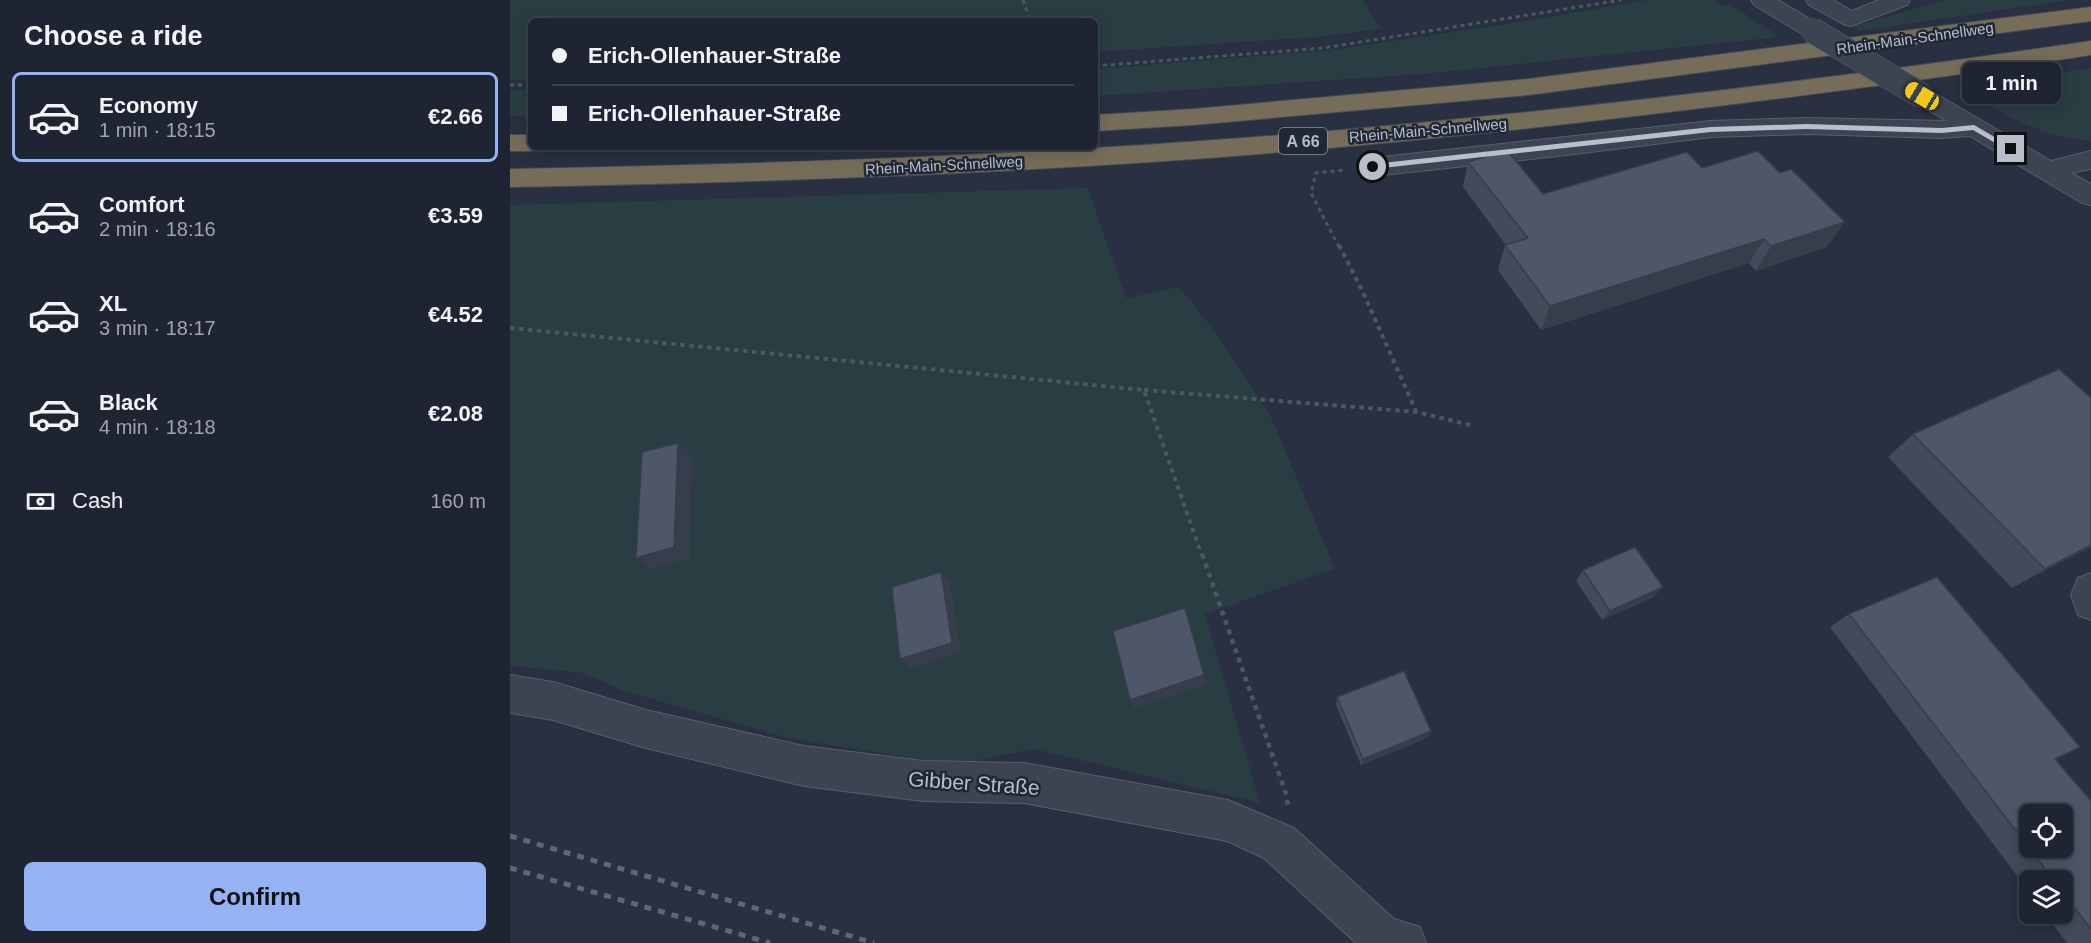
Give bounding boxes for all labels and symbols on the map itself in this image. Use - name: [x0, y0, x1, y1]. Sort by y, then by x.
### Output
- street label: Rhein-Main-Schnellweg: [1835, 19, 1995, 57]
- callout: 1 min: [1962, 62, 2060, 104]
- car: [1902, 79, 1942, 113]
- street label: Rhein-Main-Schnellweg: [1348, 115, 1508, 145]
- road number: A 66: [1279, 128, 1327, 154]
- route end: [1997, 135, 2024, 162]
- street label: Rhein-Main-Schnellweg: [864, 152, 1024, 178]
- route start: [1359, 153, 1386, 180]
- street label: Gibber Straße: [907, 767, 1041, 799]

